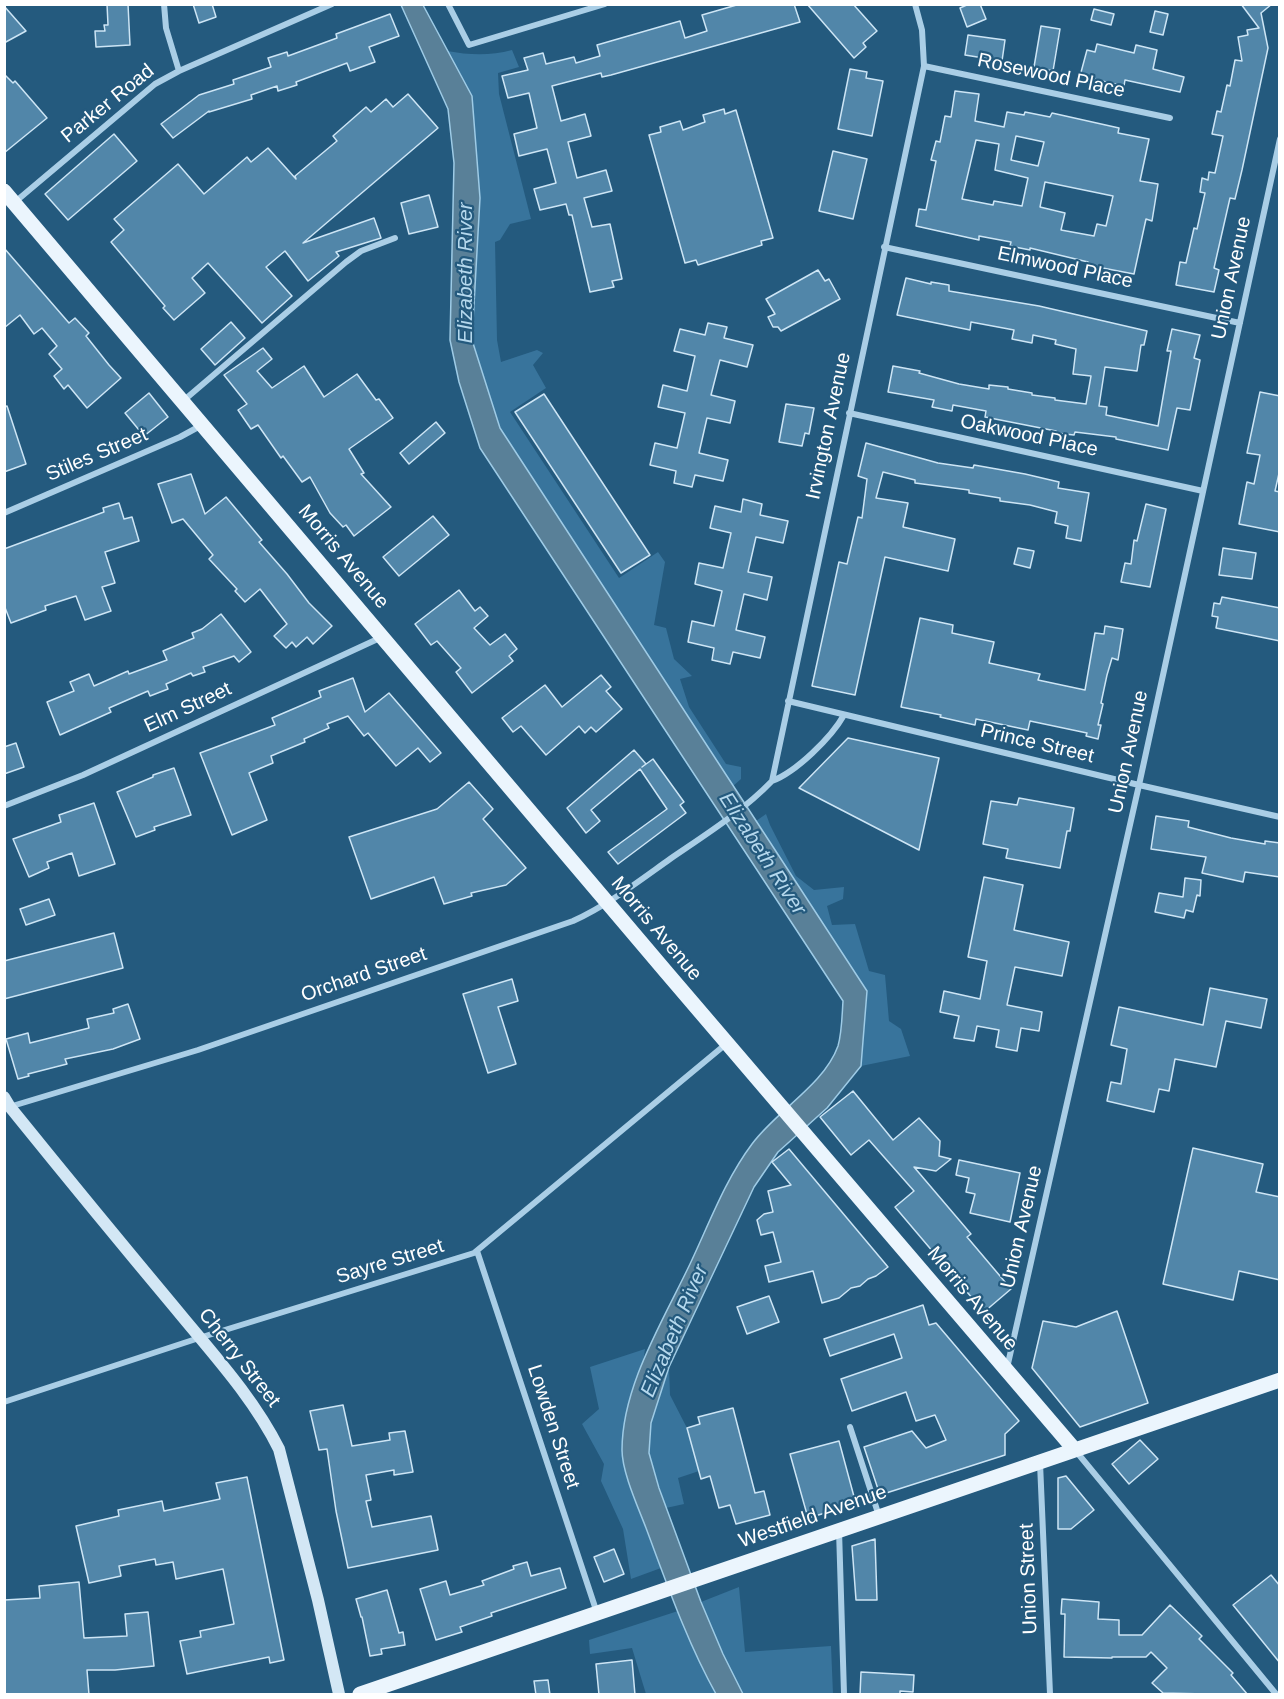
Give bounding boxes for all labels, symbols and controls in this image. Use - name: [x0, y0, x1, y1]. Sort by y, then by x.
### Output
- street label: Rosewood Place: [975, 49, 1127, 103]
- street label: Parker Road: [57, 59, 159, 149]
- water label: Elizabeth River: [453, 202, 479, 344]
- street label: Union Avenue: [1207, 214, 1257, 342]
- street label: Elmwood Place: [995, 242, 1135, 294]
- street label: Irvington Avenue: [802, 350, 856, 502]
- street label: Oakwood Place: [958, 410, 1100, 462]
- street label: Stiles Street: [43, 423, 151, 487]
- street label: Morris Avenue: [292, 500, 394, 614]
- street label: Elm Street: [141, 677, 235, 739]
- street label: Union Avenue: [1104, 688, 1154, 816]
- street label: Prince Street: [978, 719, 1096, 769]
- water label: Elizabeth River: [713, 788, 811, 920]
- street label: Morris Avenue: [605, 872, 707, 986]
- street label: Orchard Street: [298, 942, 430, 1008]
- street label: Union Avenue: [996, 1163, 1048, 1291]
- street label: Sayre Street: [333, 1234, 447, 1290]
- street label: Morris Avenue: [921, 1242, 1023, 1356]
- water label: Elizabeth River: [636, 1261, 714, 1401]
- street label: Cherry Street: [193, 1304, 285, 1412]
- street label: Lowden Street: [522, 1362, 584, 1492]
- street label: Westfield Avenue: [736, 1480, 890, 1554]
- street label: Union Street: [1015, 1523, 1043, 1635]

